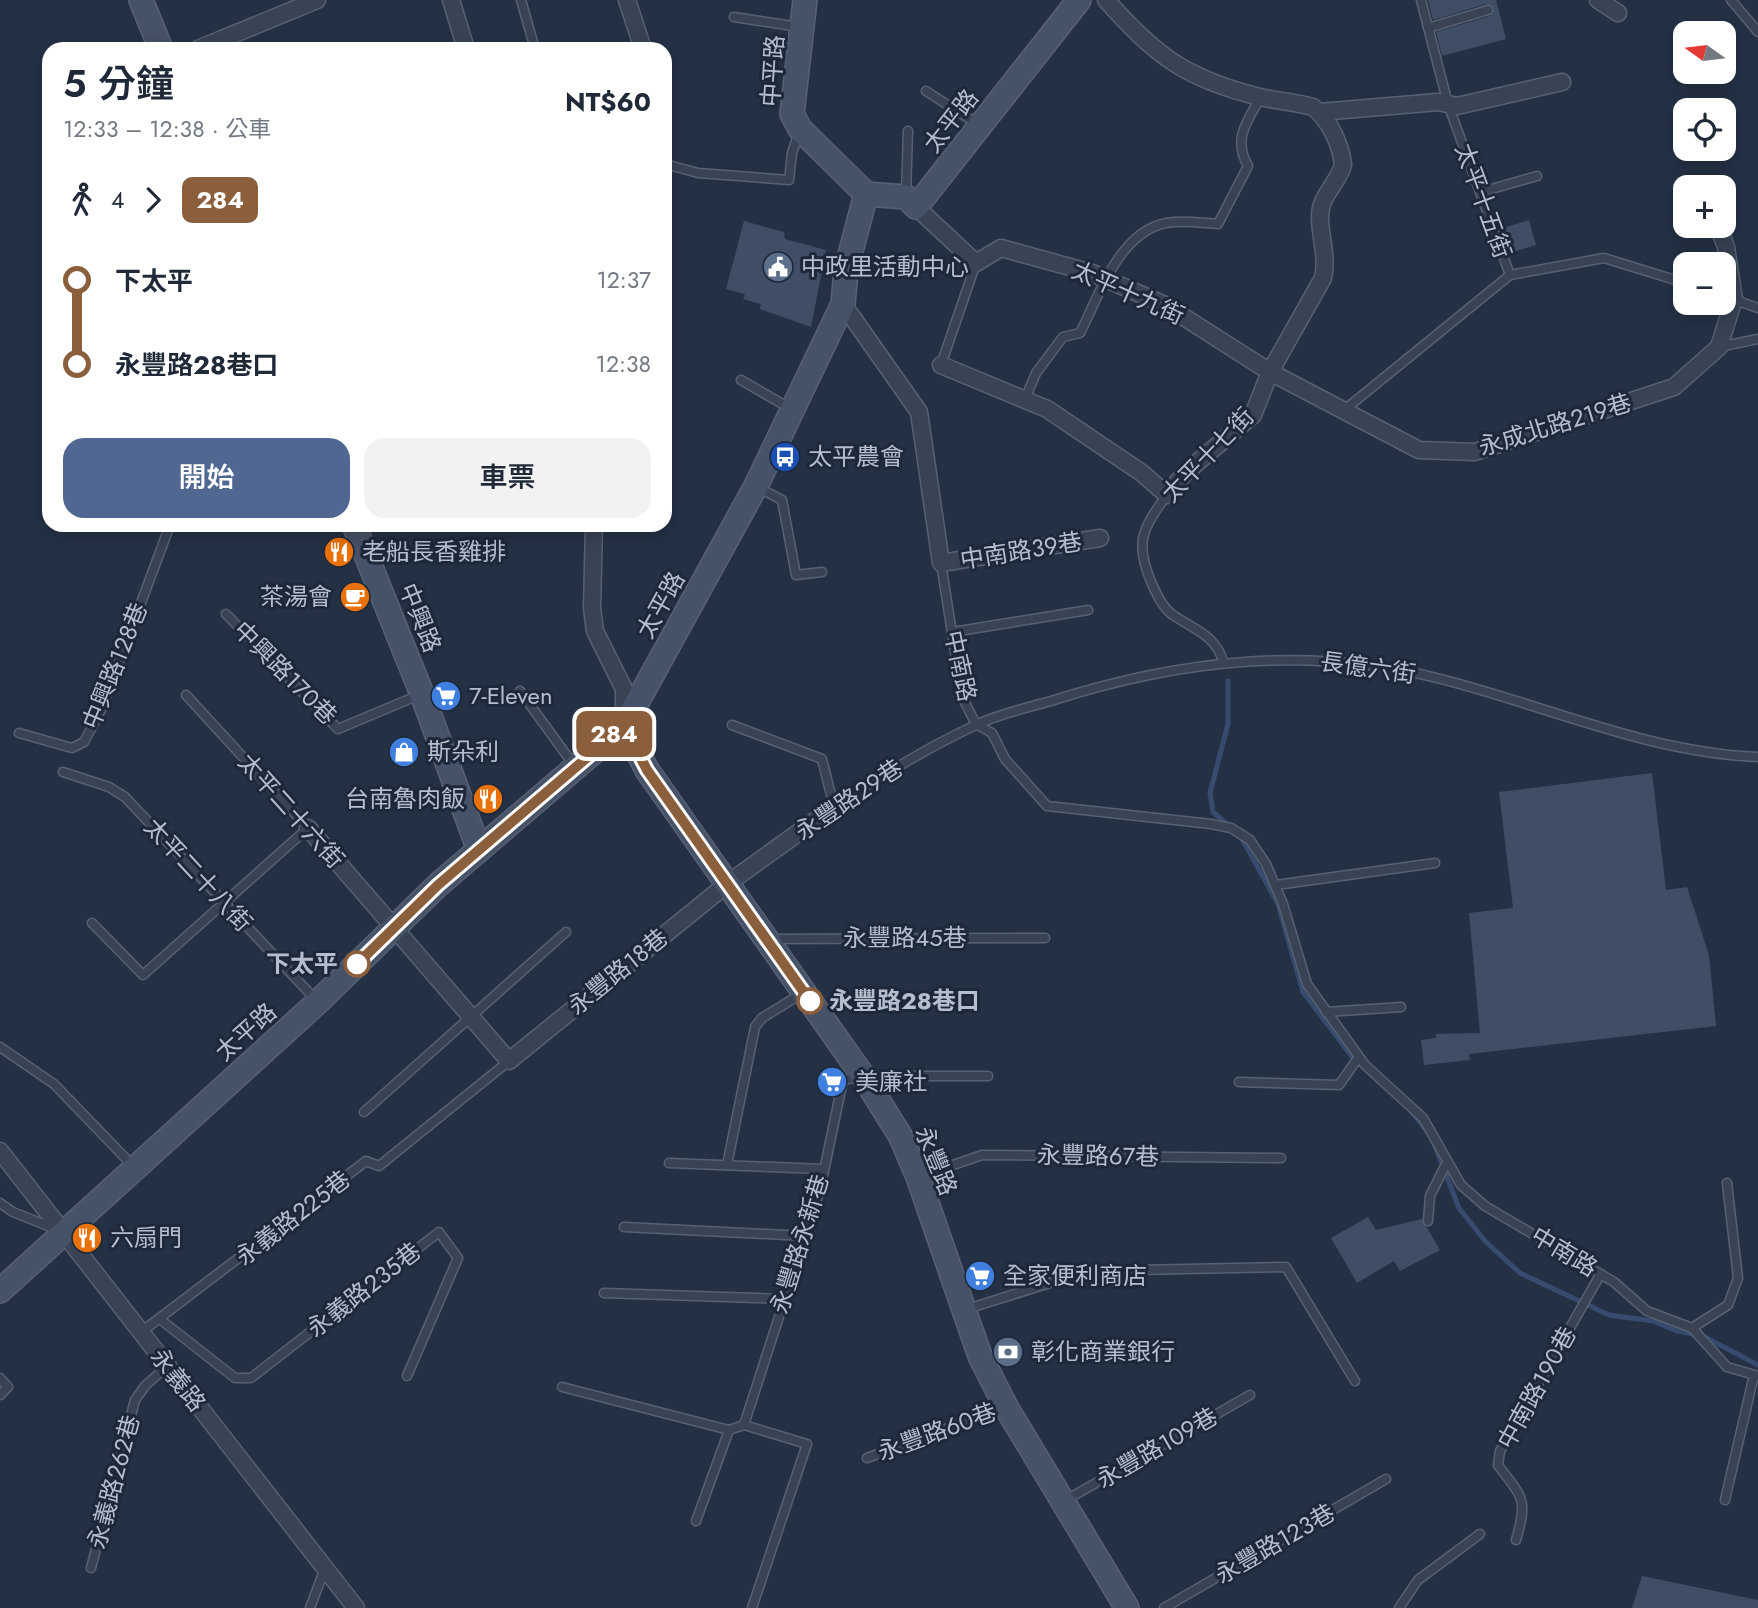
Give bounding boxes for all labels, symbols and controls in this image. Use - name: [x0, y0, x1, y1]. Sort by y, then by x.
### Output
- north arrow: [1673, 21, 1736, 84]
- map controls: [1673, 21, 1736, 315]
- street label: 中平路: [753, 34, 792, 108]
- text: 5 分鐘: [63, 56, 174, 111]
- street label: 太平路: [915, 82, 987, 160]
- text: NT$60: [565, 83, 651, 121]
- button: locate: [1673, 98, 1736, 161]
- text: 12:33 – 12:38 · 公車: [63, 112, 271, 146]
- street label: 太平十五街: [1447, 138, 1520, 263]
- button: +: [1673, 175, 1736, 238]
- icon: walk: [63, 181, 101, 219]
- icon: forward: [134, 181, 172, 219]
- text: 284: [196, 182, 244, 217]
- text: 4: [111, 183, 124, 217]
- place label: 中政里活動中心: [801, 249, 969, 284]
- public building icon: 中政里活動中心: [761, 250, 795, 284]
- street label: 太平十九街: [1066, 252, 1190, 333]
- button: −: [1673, 252, 1736, 315]
- text: 下太平: [115, 262, 193, 300]
- text: 12:37: [596, 263, 651, 297]
- text: 永豐路28巷口: [115, 346, 278, 384]
- text: 12:38: [596, 347, 651, 381]
- street label: 永成北路219巷: [1474, 385, 1636, 464]
- street label: 太平十七街: [1153, 399, 1262, 510]
- button: 開始: [63, 438, 350, 518]
- button: 車票: [364, 438, 651, 518]
- place label: 太平農會: [808, 439, 904, 474]
- bus stop icon: 太平農會: [768, 440, 802, 474]
- street label: 中南路39巷: [957, 524, 1084, 577]
- place label: 老船長香雞排: [362, 534, 506, 569]
- restaurant icon: 老船長香雞排: [322, 535, 356, 569]
- street label: 太平路: [628, 565, 693, 645]
- street label: 中興路: [391, 578, 450, 658]
- place label: 茶湯會: [260, 579, 332, 614]
- cafe icon: 茶湯會: [338, 580, 372, 614]
- street label: 中興路128巷: [73, 597, 156, 734]
- street label: 中興路170巷: [226, 613, 345, 732]
- street label: 中南路: [936, 627, 985, 705]
- street label: 長億六街: [1318, 643, 1418, 692]
- place label: 7-Eleven: [469, 678, 553, 713]
- supermarket icon: 7-Eleven: [429, 679, 463, 713]
- line badge: 284: [574, 711, 654, 757]
- text: 284: [590, 716, 638, 751]
- place label: 斯朵利: [427, 734, 499, 769]
- shop icon: 斯朵利: [387, 735, 421, 769]
- street label: 太平二十六街: [230, 745, 353, 876]
- street label: 永豐路29巷: [788, 751, 910, 849]
- place label: 台南魯肉飯: [345, 781, 465, 816]
- restaurant icon: 台南魯肉飯: [471, 782, 505, 816]
- street label: 太平二十八街: [136, 810, 260, 939]
- street label: 永豐路18巷: [560, 920, 675, 1023]
- street label: 永豐路45巷: [843, 920, 967, 955]
- place label: 下太平: [266, 946, 338, 981]
- marker: 下太平: [344, 951, 370, 977]
- place label: 永豐路28巷口: [829, 983, 980, 1018]
- marker: 永豐路28巷口: [797, 988, 823, 1014]
- street label: 太平路: [207, 995, 284, 1069]
- place label: 美廉社: [855, 1064, 927, 1099]
- supermarket icon: 美廉社: [815, 1065, 849, 1099]
- street label: 永豐路: [907, 1121, 966, 1201]
- street label: 永豐路67巷: [1036, 1137, 1160, 1174]
- street label: 永義路225巷: [228, 1162, 357, 1274]
- street label: 永豐路永新巷: [762, 1170, 837, 1318]
- street label: 中南路: [1524, 1218, 1604, 1285]
- place label: 六扇門: [110, 1220, 182, 1255]
- restaurant icon: 六扇門: [70, 1221, 104, 1255]
- street label: 永義路235巷: [299, 1234, 428, 1345]
- place label: 全家便利商店: [1003, 1258, 1147, 1293]
- supermarket icon: 全家便利商店: [963, 1259, 997, 1293]
- street label: 中南路190巷: [1489, 1320, 1585, 1455]
- place label: 彰化商業銀行: [1031, 1334, 1175, 1369]
- bank icon: 彰化商業銀行: [991, 1335, 1025, 1369]
- street label: 永義路: [142, 1341, 214, 1419]
- street label: 永豐路60巷: [872, 1394, 1001, 1469]
- street label: 永豐路109巷: [1090, 1399, 1224, 1496]
- street label: 永義路262巷: [79, 1411, 148, 1553]
- street label: 永豐路123巷: [1208, 1495, 1341, 1592]

